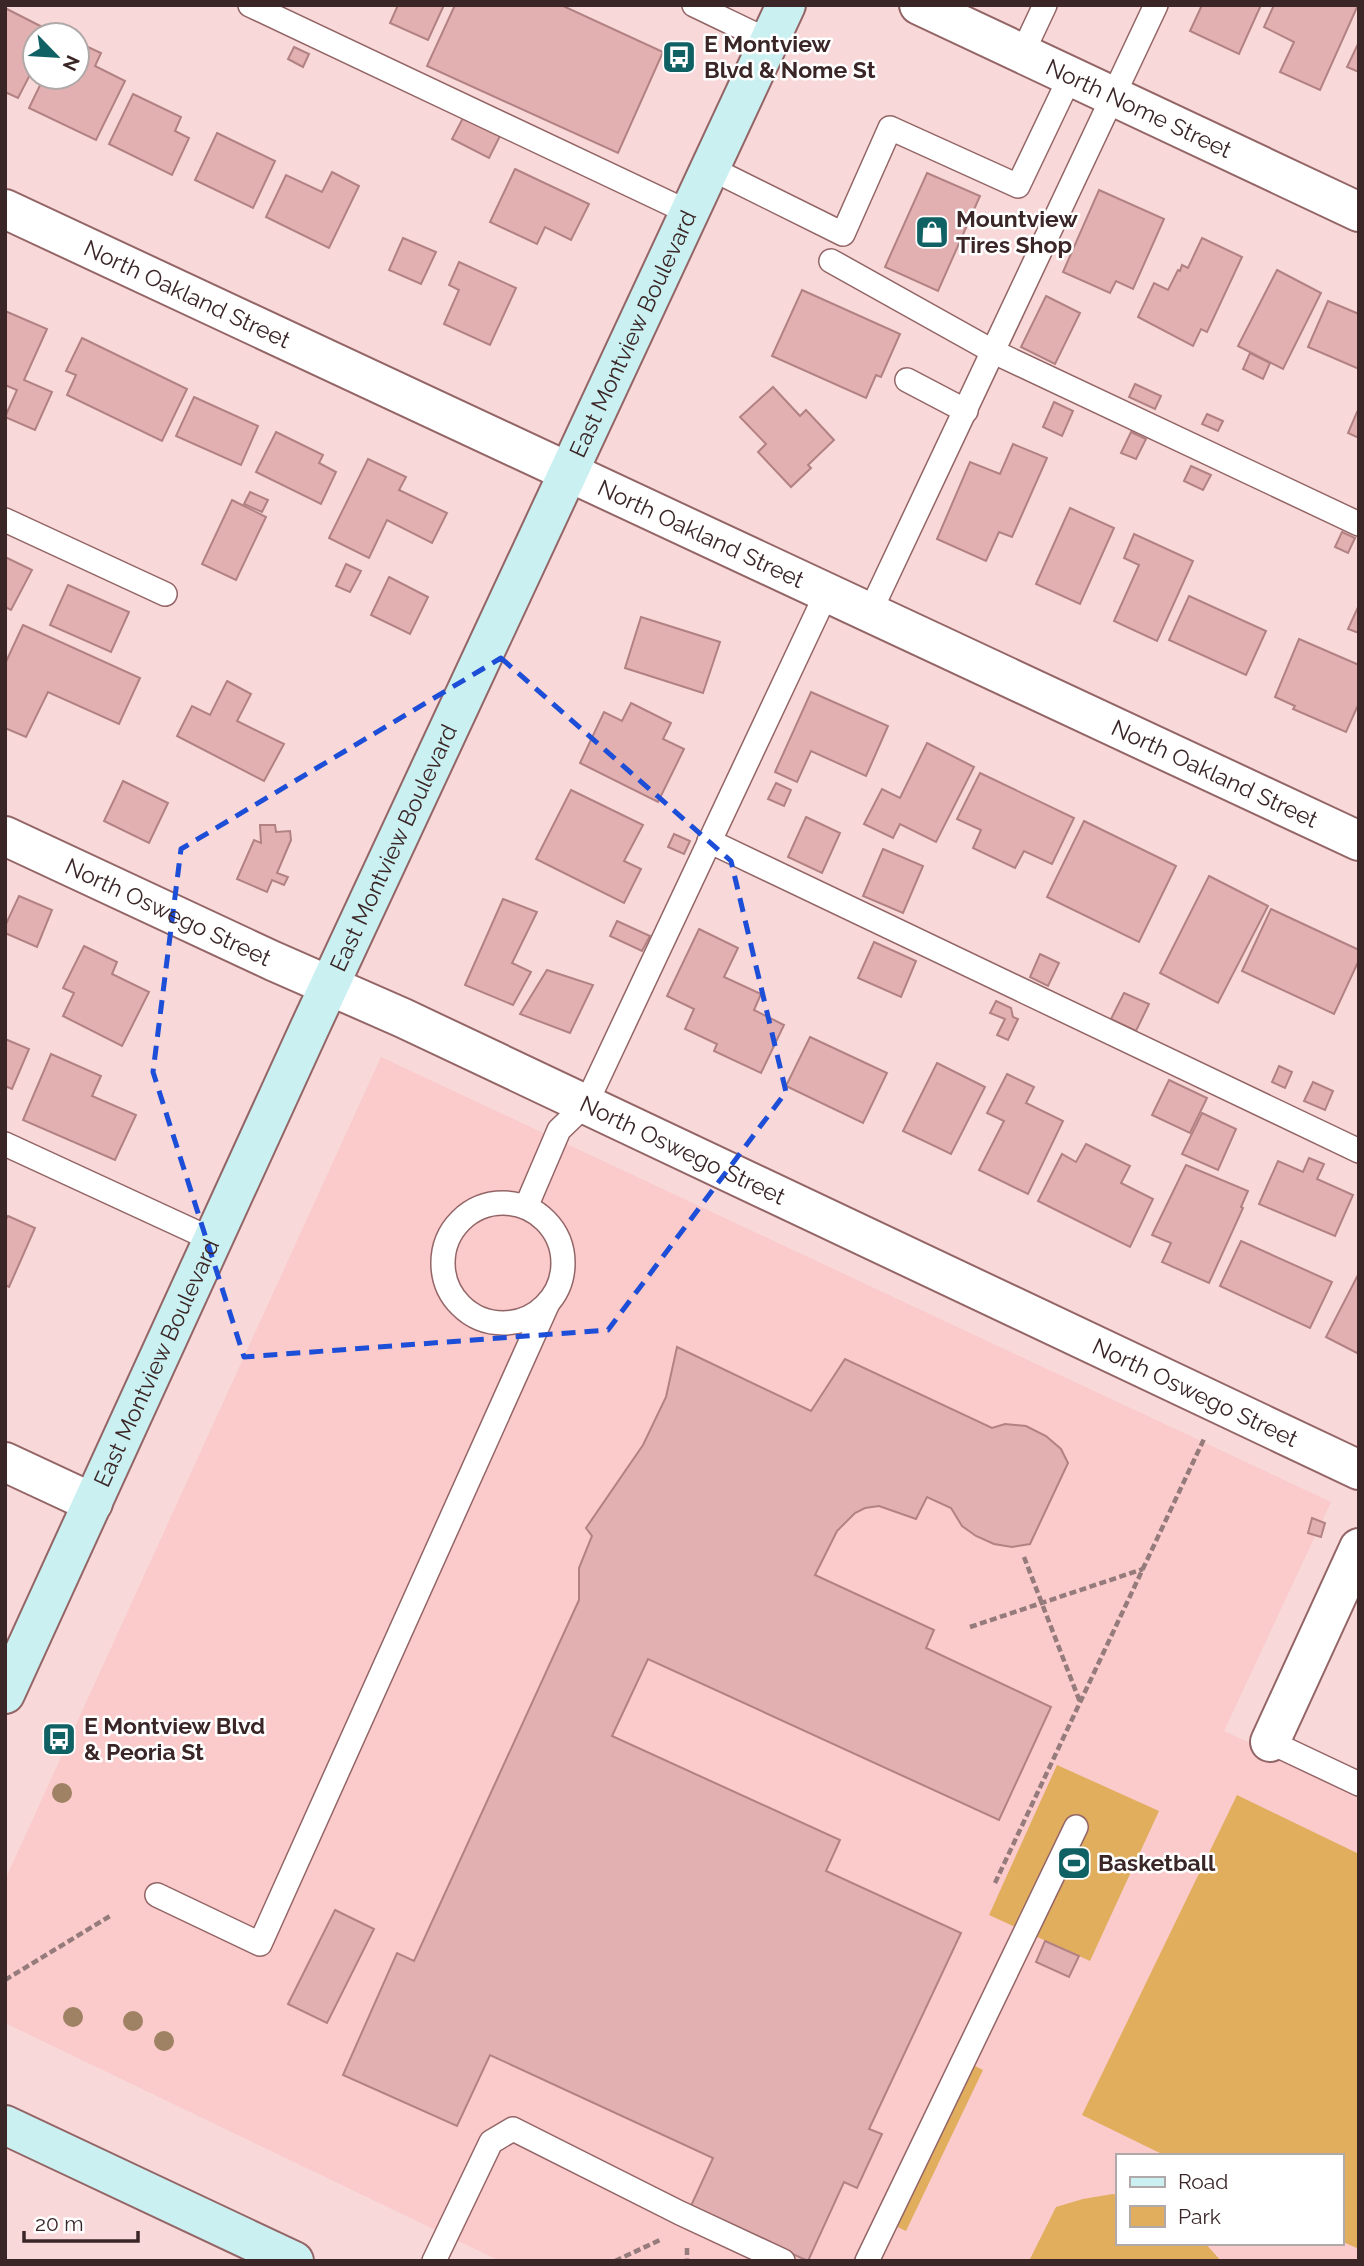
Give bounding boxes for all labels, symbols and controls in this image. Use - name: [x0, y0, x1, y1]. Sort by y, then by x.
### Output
- north arrow: [21, 21, 91, 91]
- place label: E Montview Blvd & Nome St: [704, 30, 876, 83]
- bus stop icon: E Montview Blvd & Nome St: [660, 38, 698, 76]
- text: N: [58, 52, 84, 74]
- street label: North Nome Street: [1042, 53, 1236, 163]
- place label: Mountview Tires Shop: [956, 205, 1078, 258]
- street label: East Montview Boulevard: [563, 206, 701, 461]
- shop icon: Mountview Tires Shop: [913, 213, 951, 251]
- street label: North Oakland Street: [80, 234, 295, 353]
- street label: North Oakland Street: [594, 474, 809, 593]
- street label: North Oakland Street: [1107, 713, 1323, 833]
- street label: East Montview Boulevard: [324, 720, 462, 975]
- street label: North Oswego Street: [61, 852, 276, 971]
- street label: North Oswego Street: [576, 1090, 790, 1210]
- street label: East Montview Boulevard: [88, 1235, 224, 1491]
- street label: North Oswego Street: [1088, 1332, 1303, 1452]
- place label: E Montview Blvd & Peoria St: [84, 1712, 265, 1765]
- bus stop icon: E Montview Blvd & Peoria St: [40, 1720, 78, 1758]
- sports icon: Basketball: [1055, 1844, 1093, 1882]
- place label: Basketball: [1098, 1849, 1216, 1876]
- legend: [1116, 2154, 1343, 2245]
- text: Road: [1178, 2169, 1228, 2194]
- scale bar: [24, 2200, 138, 2244]
- text: Park: [1178, 2204, 1221, 2229]
- text: 20 m: [35, 2211, 83, 2236]

